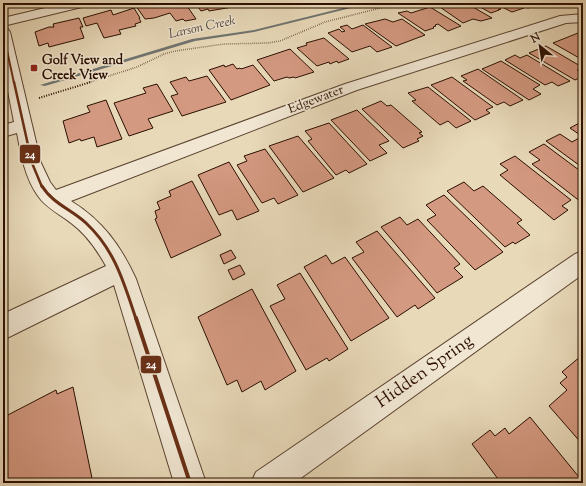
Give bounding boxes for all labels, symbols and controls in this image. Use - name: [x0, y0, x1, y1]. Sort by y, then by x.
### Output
- water label: Larson Creek: [167, 12, 237, 44]
- north arrow: [520, 26, 560, 66]
- text: N: [527, 29, 543, 48]
- place label: Golf View and Creek View: [42, 52, 124, 85]
- marker: Golf View and Creek View: [29, 63, 39, 73]
- street label: Edgewater: [286, 81, 346, 119]
- line badge: 24: [19, 144, 41, 164]
- text: 24: [25, 147, 36, 163]
- street label: Hidden Spring: [371, 329, 479, 415]
- line badge: 24: [140, 355, 162, 374]
- text: 24: [146, 357, 157, 373]

